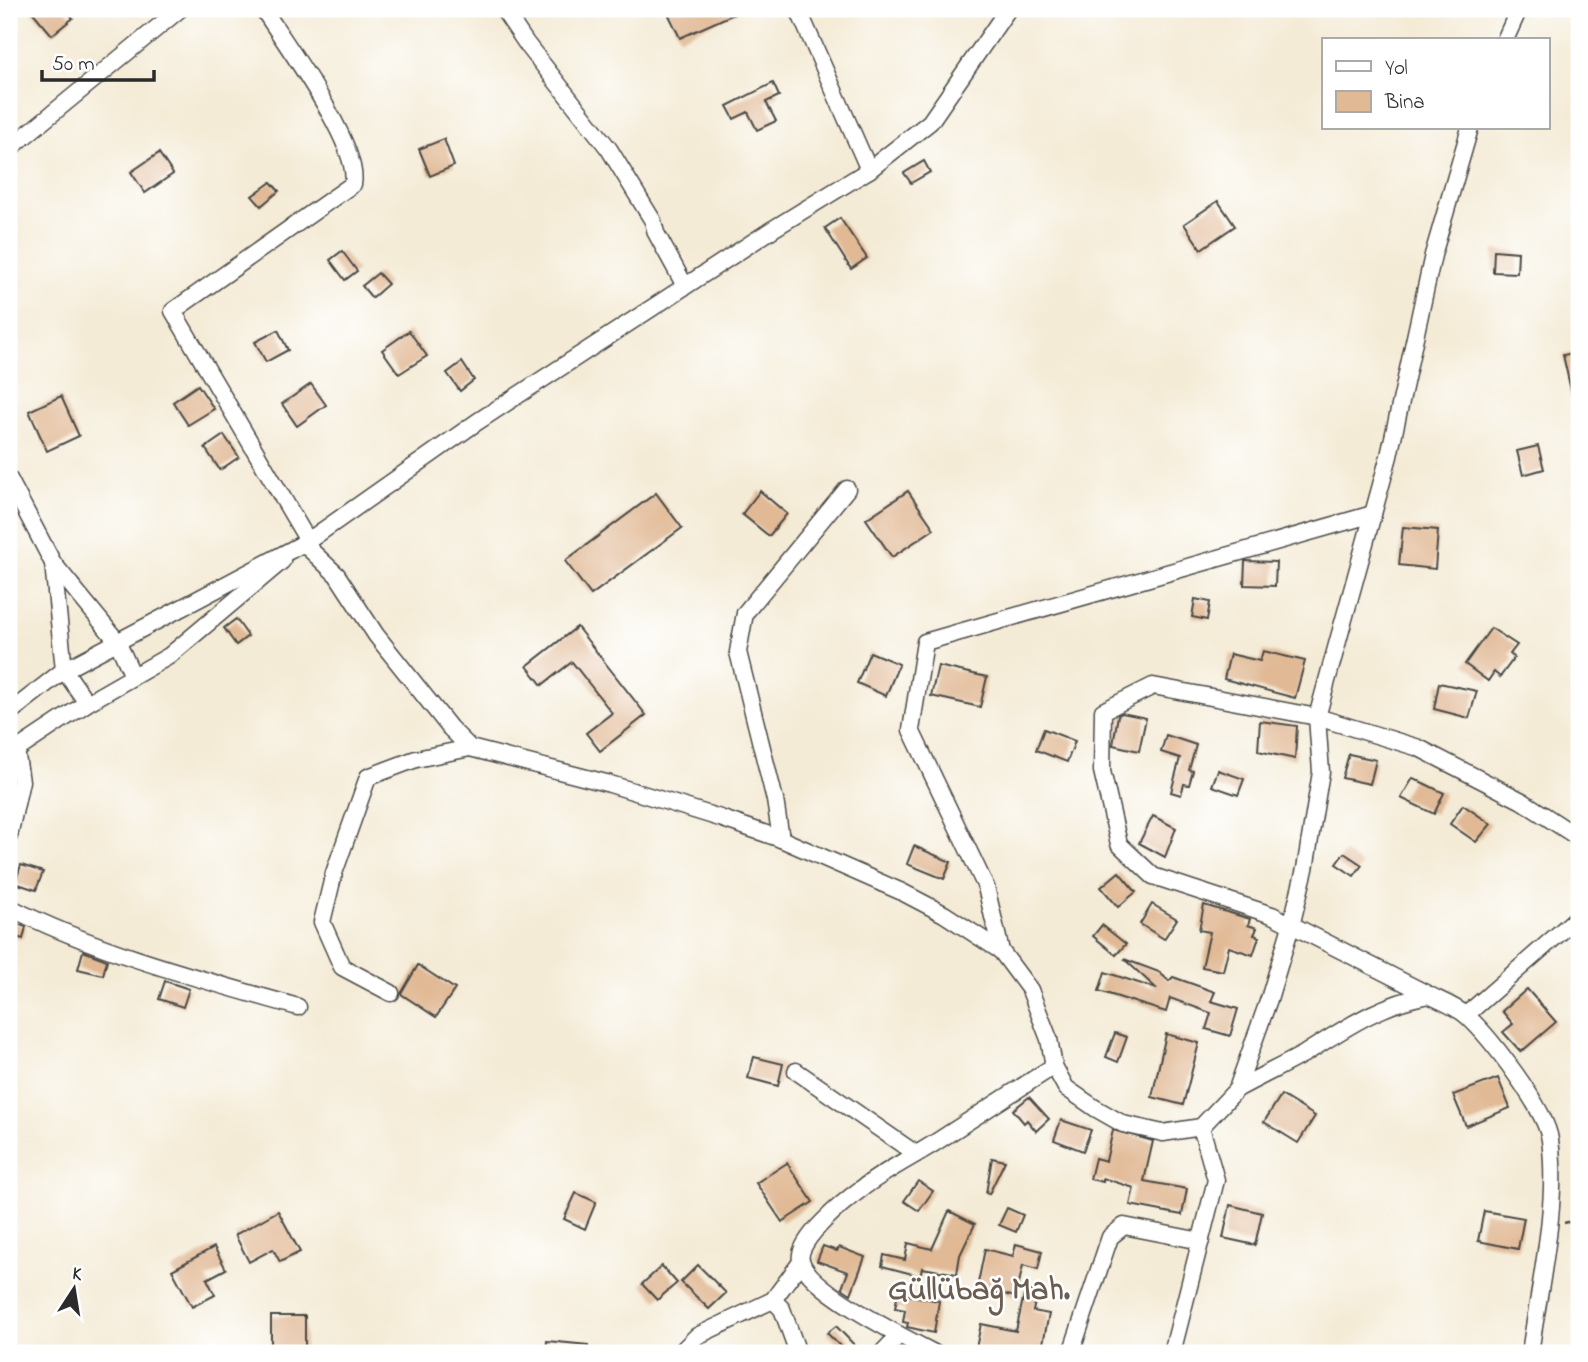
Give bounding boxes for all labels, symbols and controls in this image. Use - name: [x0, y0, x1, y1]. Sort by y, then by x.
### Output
- scale bar: [42, 38, 154, 82]
- legend: [1322, 38, 1550, 130]
- text: 50 m: [52, 50, 95, 80]
- text: Yol: [1385, 54, 1408, 84]
- text: Bina: [1384, 88, 1425, 118]
- north arrow: [38, 1254, 108, 1324]
- text: K: [70, 1261, 85, 1289]
- district label: Güllübağ Mah.: [888, 1268, 1071, 1316]

